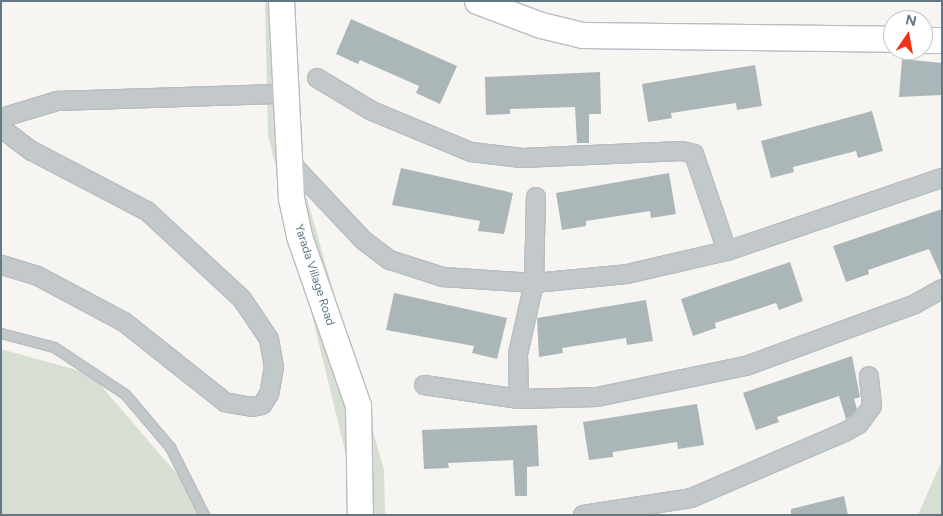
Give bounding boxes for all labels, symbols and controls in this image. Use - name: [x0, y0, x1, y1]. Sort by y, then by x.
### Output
- north arrow: [883, 10, 933, 60]
- text: N: [904, 11, 918, 30]
- street label: Yarada Village Road: [291, 223, 337, 327]

